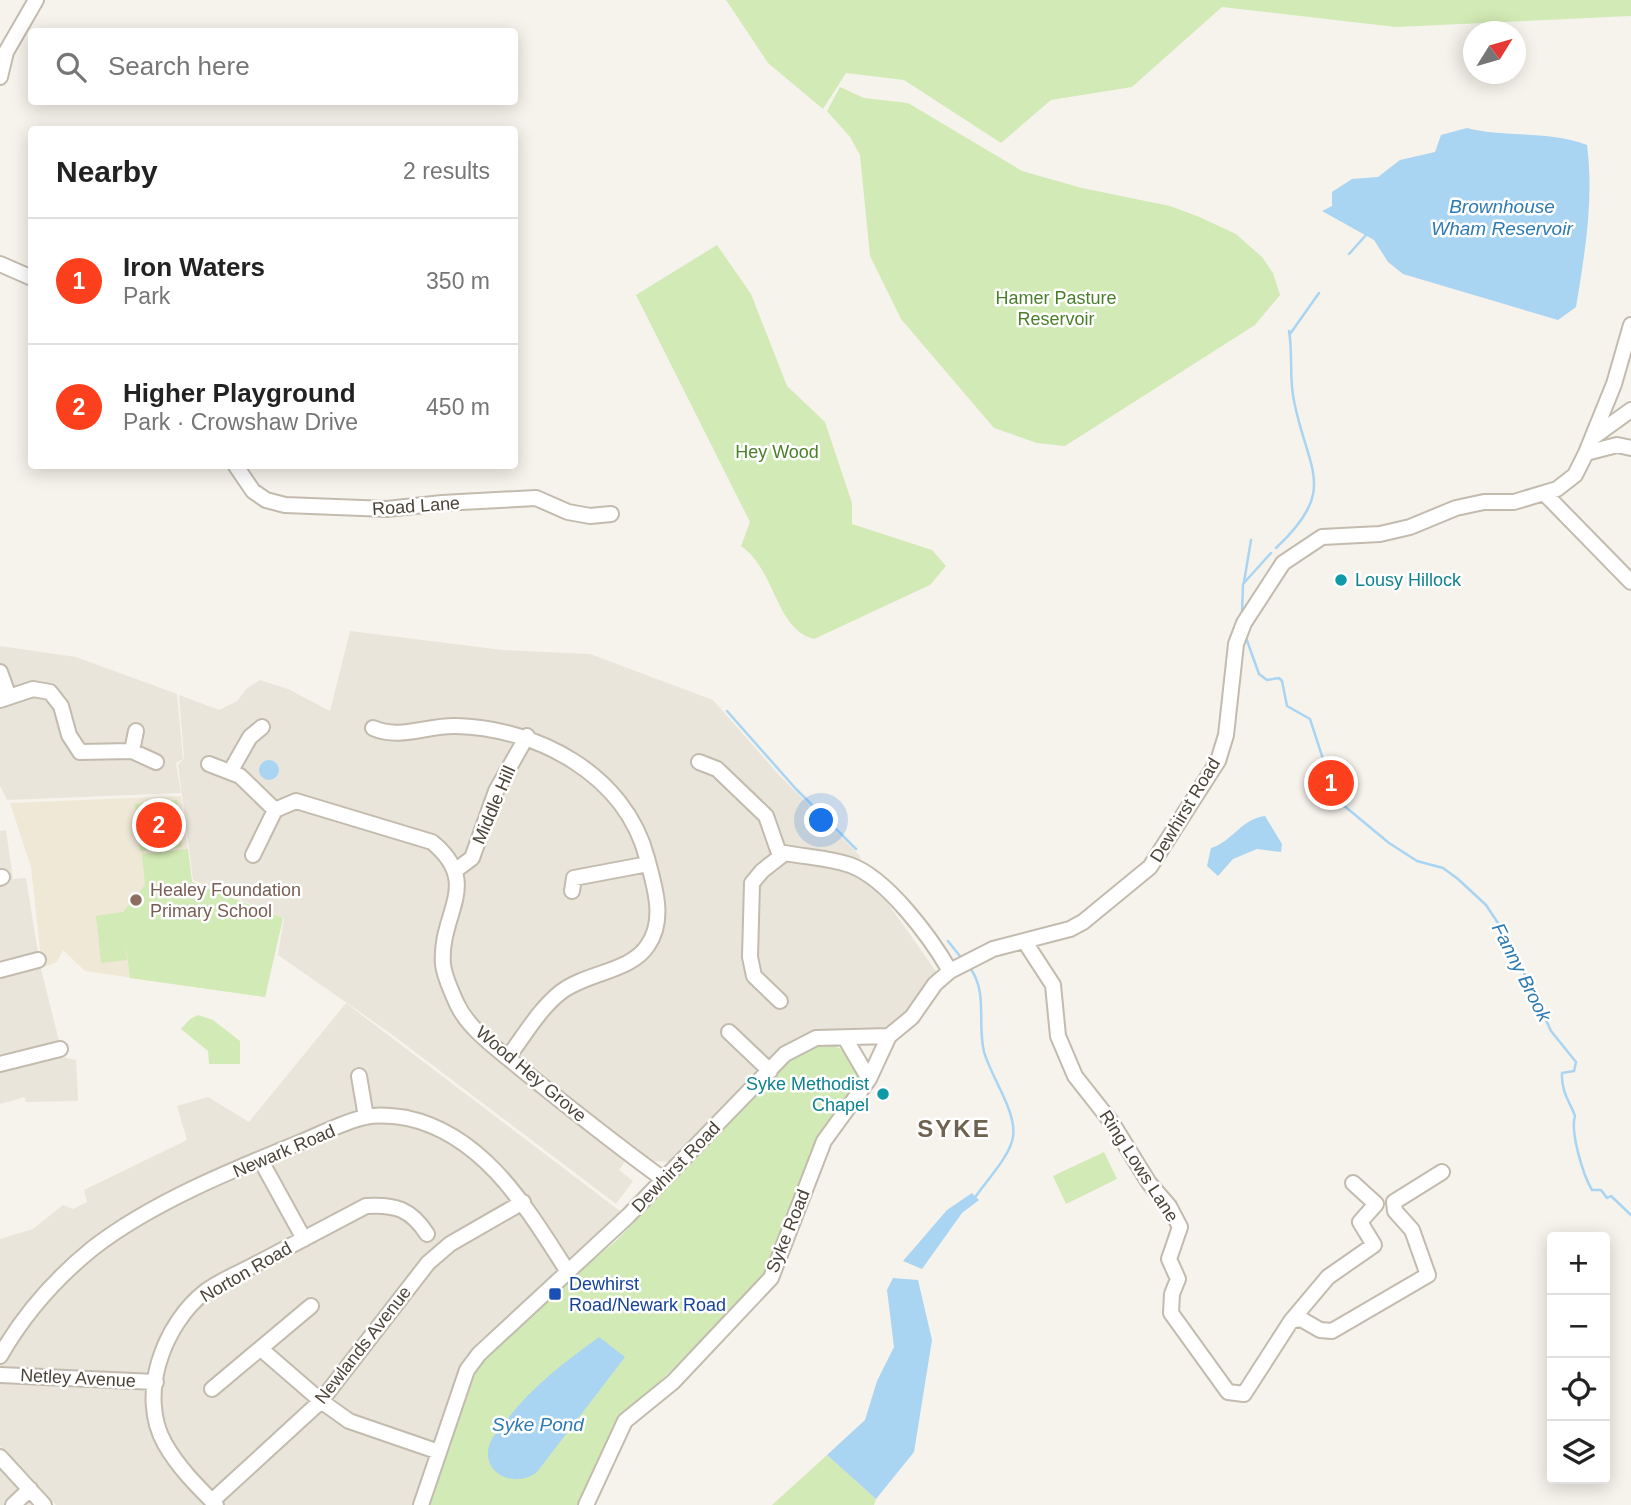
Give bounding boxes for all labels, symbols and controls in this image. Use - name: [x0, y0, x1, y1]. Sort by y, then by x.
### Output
- north arrow: [1463, 21, 1526, 84]
- search box: [28, 28, 518, 105]
- icon: search: [52, 48, 90, 86]
- text: Search here: [108, 51, 250, 81]
- text: Nearby: [56, 155, 158, 188]
- text: 2 results: [403, 158, 490, 184]
- water label: Brownhouse Wham Reservoir: [1431, 196, 1573, 239]
- text: Iron Waters: [123, 252, 265, 282]
- text: 1: [73, 268, 85, 294]
- text: 350 m: [426, 268, 490, 294]
- text: Park: [123, 283, 170, 309]
- park label: Hamer Pasture Reservoir: [995, 288, 1117, 329]
- text: Higher Playground: [123, 378, 356, 408]
- text: 2: [73, 394, 85, 420]
- text: 450 m: [426, 394, 490, 420]
- text: Park · Crowshaw Drive: [123, 409, 358, 435]
- park label: Hey Wood: [735, 442, 819, 462]
- street label: Road Lane: [371, 493, 461, 519]
- place label: Lousy Hillock: [1355, 570, 1462, 590]
- marker: Lousy Hillock: [1333, 572, 1349, 588]
- street label: Dewhirst Road: [1146, 754, 1224, 866]
- pin: 1: [1308, 757, 1354, 809]
- street label: Middle Hill: [469, 763, 519, 847]
- pin: 2: [136, 799, 182, 851]
- your location: [804, 803, 838, 837]
- place label: Healey Foundation Primary School: [150, 880, 301, 921]
- marker: Healey Foundation Primary School: [128, 892, 144, 908]
- water label: Fanny Brook: [1488, 919, 1556, 1026]
- street label: Wood Hey Grove: [472, 1022, 590, 1126]
- place label: Syke Methodist Chapel: [746, 1074, 869, 1115]
- marker: Syke Methodist Chapel: [875, 1086, 891, 1102]
- street label: Ring Lows Lane: [1095, 1106, 1183, 1226]
- district label: SYKE: [917, 1115, 991, 1142]
- street label: Dewhirst Road: [628, 1118, 724, 1216]
- street label: Newark Road: [230, 1120, 338, 1182]
- street label: Syke Road: [762, 1186, 814, 1276]
- map controls: [1547, 1232, 1610, 1484]
- button: +: [1547, 1232, 1610, 1295]
- street label: Norton Road: [197, 1238, 295, 1306]
- place label: Dewhirst Road/Newark Road: [569, 1274, 726, 1315]
- street label: Newlands Avenue: [311, 1282, 415, 1408]
- marker: Dewhirst Road/Newark Road: [547, 1286, 563, 1302]
- button: −: [1547, 1295, 1610, 1358]
- button: locate: [1547, 1358, 1610, 1421]
- street label: Netley Avenue: [20, 1365, 136, 1391]
- water label: Syke Pond: [492, 1414, 585, 1435]
- button: layers: [1547, 1421, 1610, 1484]

